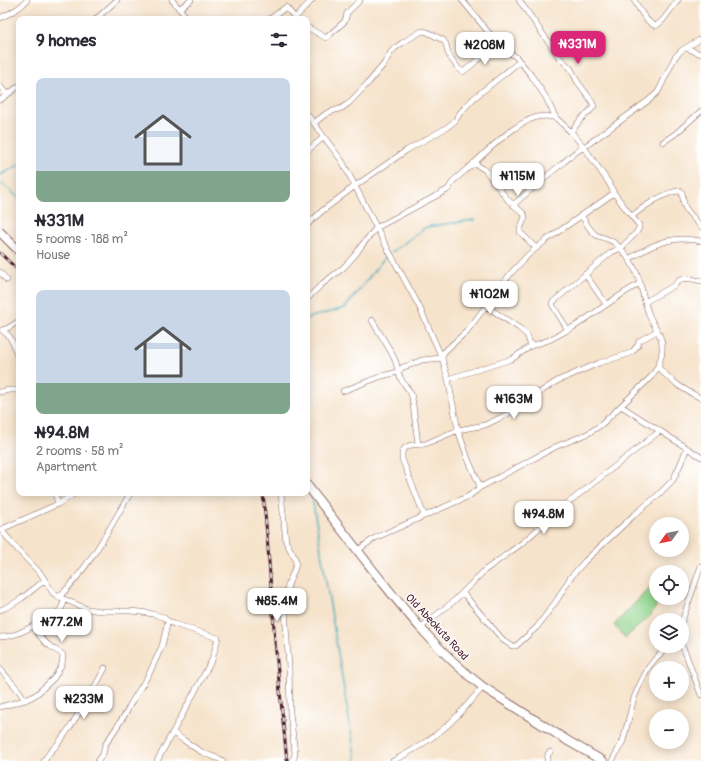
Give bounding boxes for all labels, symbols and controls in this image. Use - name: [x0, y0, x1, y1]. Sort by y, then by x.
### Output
- icon: filters: [268, 29, 290, 51]
- text: 9 homes: [36, 30, 96, 51]
- pin: ₦331M: [550, 31, 606, 65]
- pin: ₦208M: [457, 32, 513, 66]
- text: ₦331M: [560, 36, 596, 52]
- text: ₦208M: [465, 37, 505, 53]
- icon: home: [127, 104, 199, 176]
- pin: ₦115M: [490, 163, 546, 197]
- text: ₦115M: [501, 168, 535, 184]
- text: ₦331M: [36, 210, 84, 231]
- text: 5 rooms · 188 m²: [36, 231, 128, 247]
- text: House: [36, 247, 70, 263]
- pin: ₦102M: [462, 281, 518, 315]
- text: ₦102M: [471, 286, 509, 302]
- icon: home: [127, 316, 199, 388]
- pin: ₦163M: [486, 386, 542, 420]
- text: ₦163M: [495, 391, 533, 407]
- text: ₦94.8M: [36, 422, 89, 443]
- text: 2 rooms · 58 m²: [36, 443, 123, 459]
- text: Apartment: [36, 459, 97, 475]
- pin: ₦94.8M: [511, 501, 577, 535]
- text: ₦94.8M: [524, 506, 564, 522]
- north arrow: [649, 517, 689, 557]
- map controls: [649, 517, 689, 749]
- button: locate: [649, 565, 689, 605]
- pin: ₦85.4M: [244, 588, 310, 622]
- street label: Old Abeokuta Road: [403, 591, 471, 663]
- text: ₦85.4M: [256, 593, 298, 609]
- pin: ₦77.2M: [29, 609, 95, 643]
- button: layers: [649, 613, 689, 653]
- text: ₦77.2M: [41, 614, 83, 630]
- button: +: [649, 661, 689, 701]
- pin: ₦233M: [56, 686, 112, 720]
- text: ₦233M: [65, 691, 103, 707]
- button: −: [649, 709, 689, 749]

